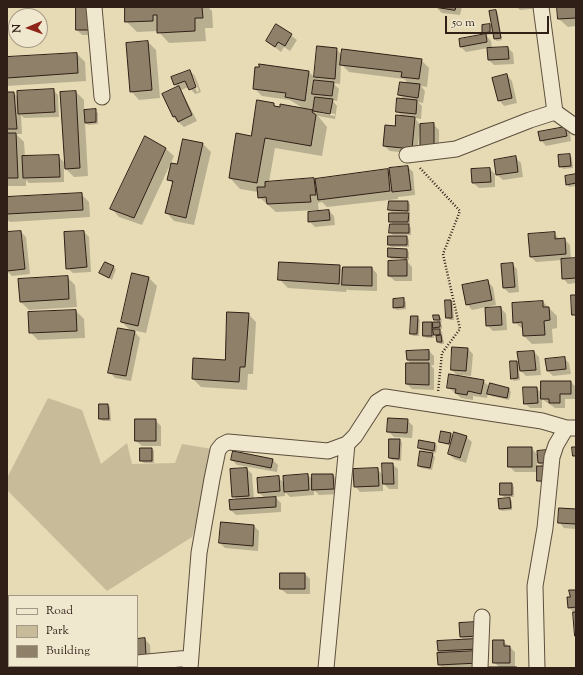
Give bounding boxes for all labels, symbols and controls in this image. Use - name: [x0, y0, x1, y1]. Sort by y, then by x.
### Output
- north arrow: [8, 8, 48, 48]
- scale bar: [447, 8, 551, 34]
- text: 50 m: [452, 14, 475, 32]
- text: N: [9, 24, 25, 33]
- legend: [8, 595, 138, 667]
- text: Road: [46, 602, 73, 620]
- text: Park: [46, 622, 69, 640]
- text: Building: [46, 642, 90, 660]

